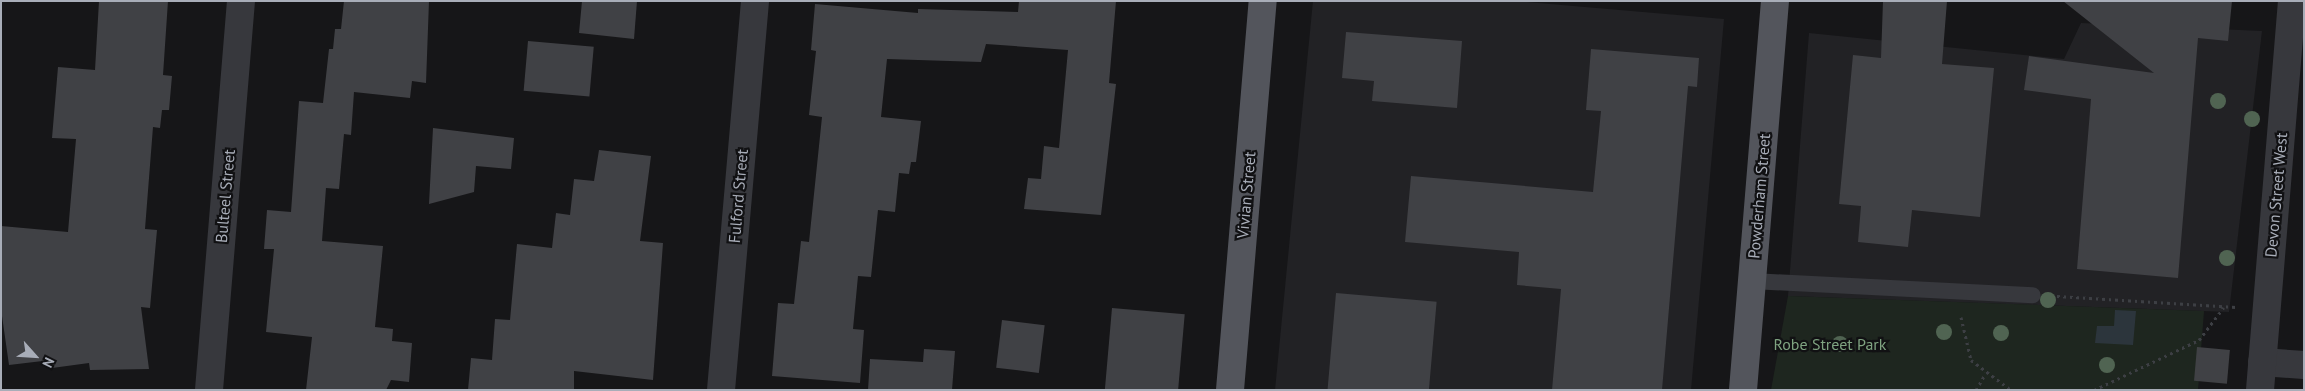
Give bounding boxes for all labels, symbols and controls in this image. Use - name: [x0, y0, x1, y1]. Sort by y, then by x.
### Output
- street label: Devon Street West: [2261, 132, 2291, 258]
- street label: Powderham Street: [1744, 133, 1774, 259]
- street label: Bulteel Street: [211, 148, 239, 244]
- street label: Fulford Street: [724, 148, 752, 244]
- street label: Vivian Street: [1233, 151, 1259, 239]
- north arrow: [10, 331, 60, 381]
- park label: Robe Street Park: [1774, 334, 1886, 354]
- text: N: [38, 354, 59, 371]

